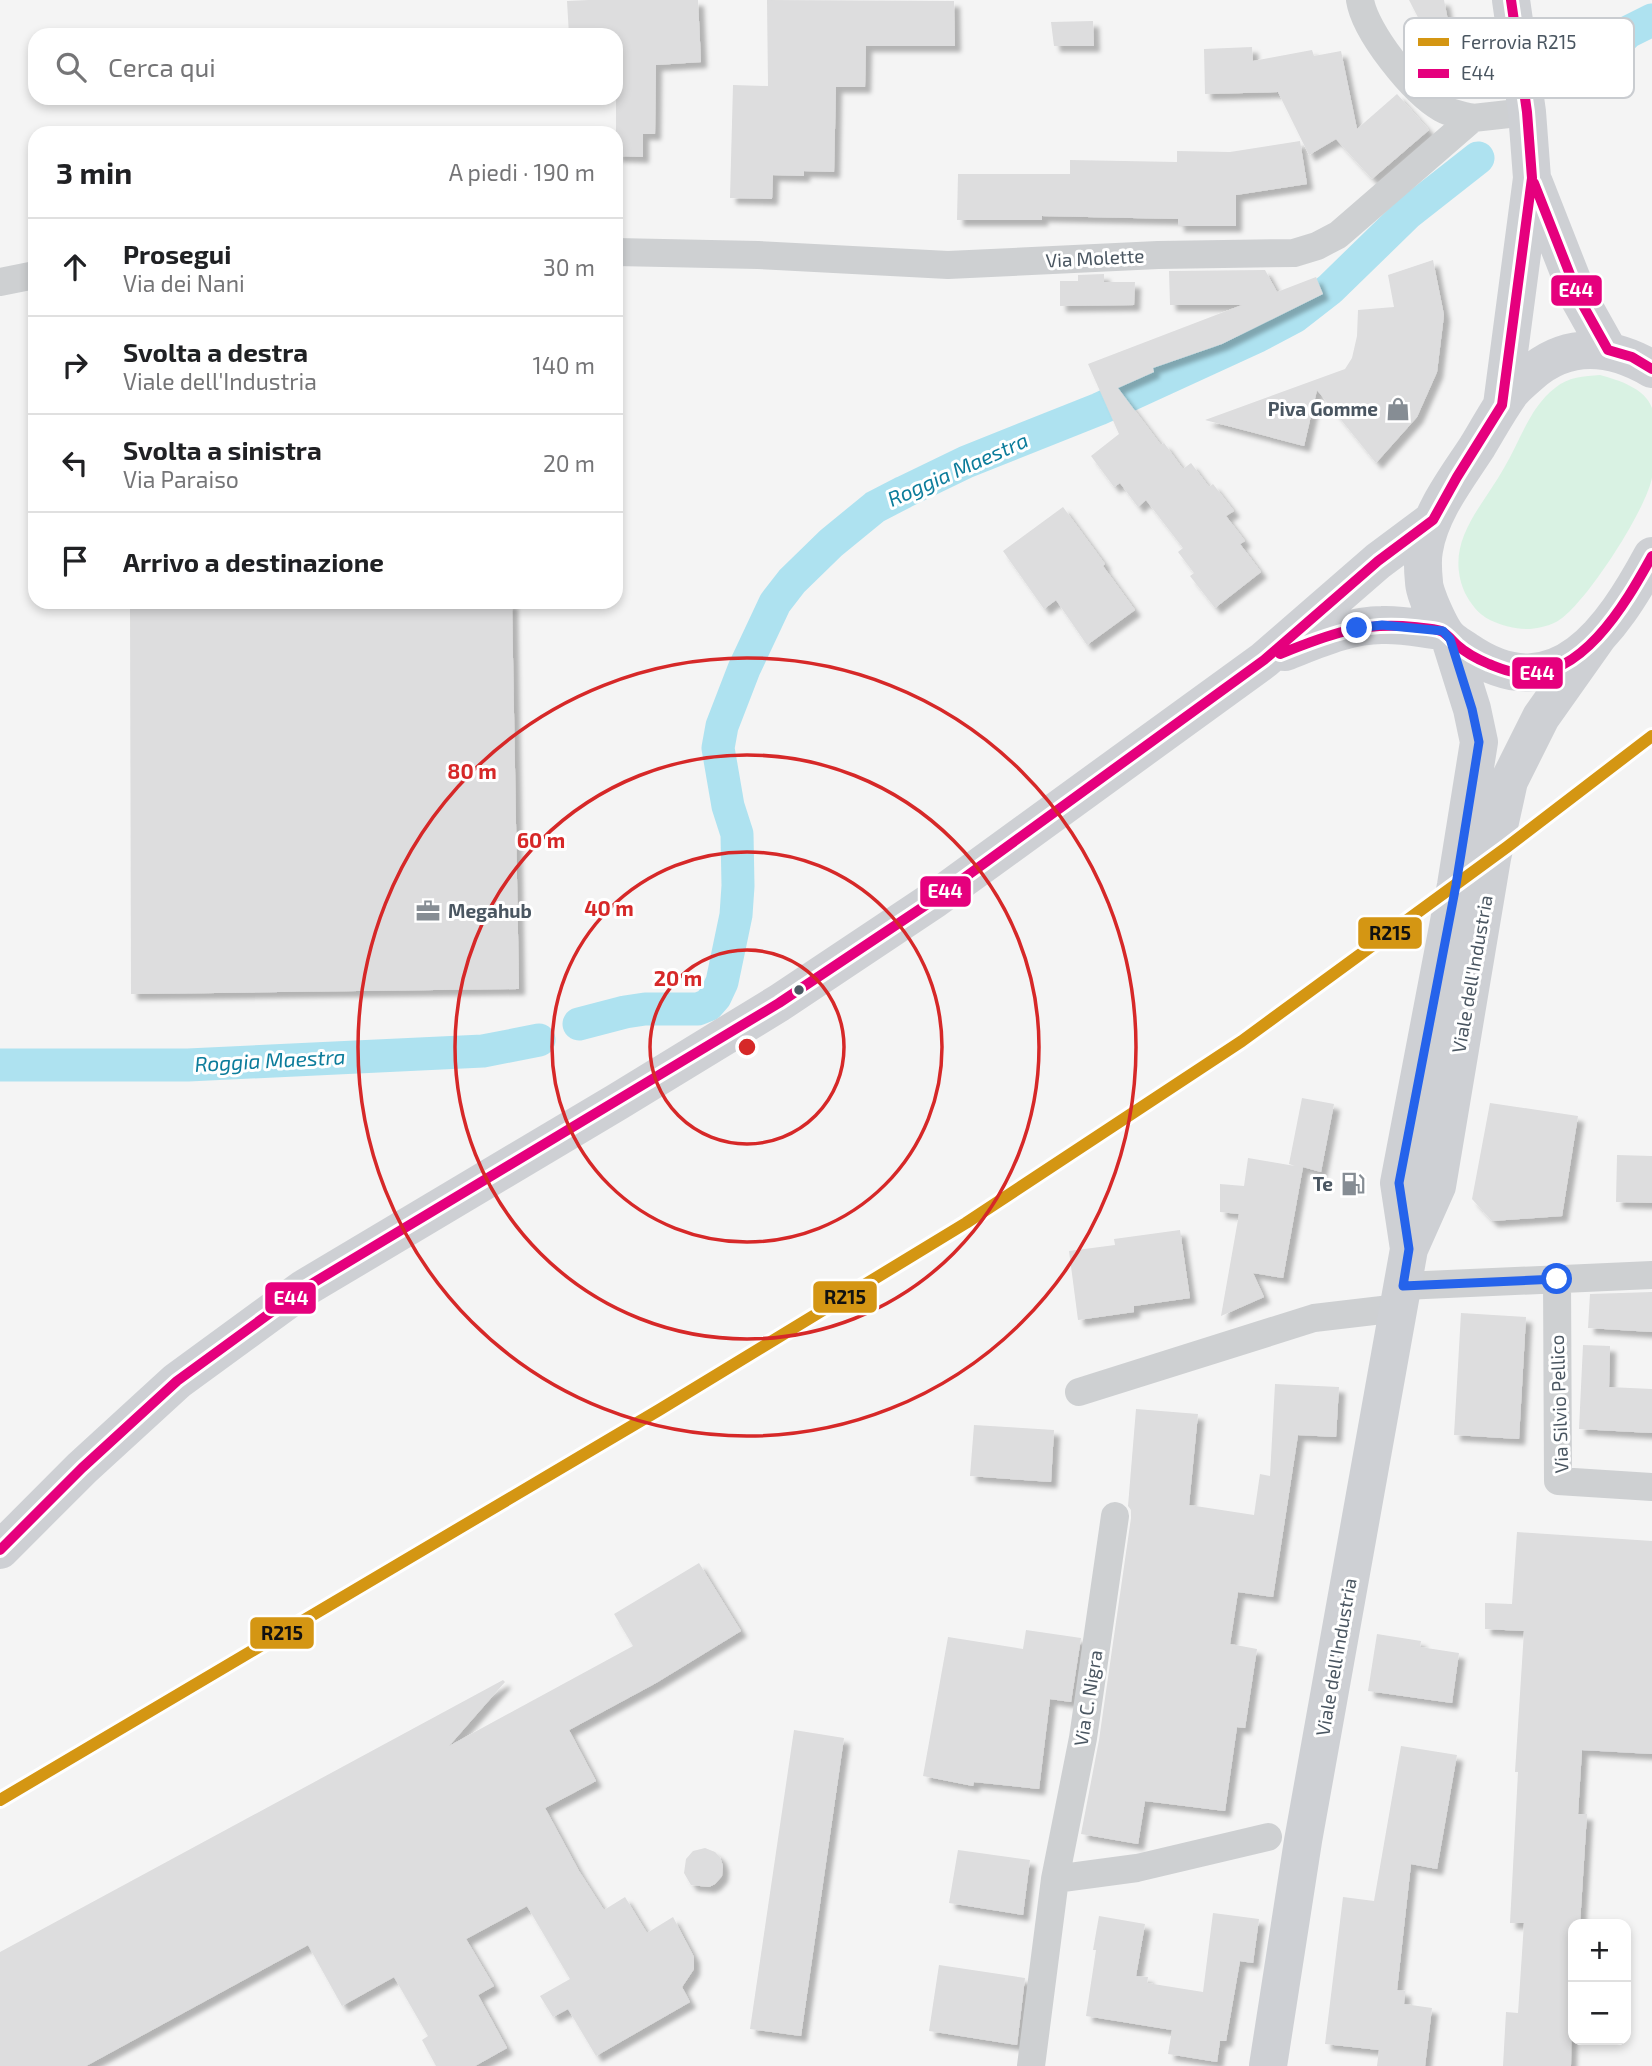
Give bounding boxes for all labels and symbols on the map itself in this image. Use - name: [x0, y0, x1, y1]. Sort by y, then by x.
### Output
- legend: [1404, 18, 1634, 98]
- text: Ferrovia R215: [1461, 30, 1576, 53]
- text: E44: [1461, 61, 1495, 84]
- street label: Via Molette: [1045, 243, 1145, 272]
- line badge: E44: [1550, 274, 1603, 307]
- text: E44: [1558, 278, 1594, 301]
- shop icon: Piva Gomme: [1384, 395, 1412, 423]
- place label: Piva Gomme: [1268, 397, 1378, 420]
- water label: Roggia Maestra: [883, 426, 1032, 511]
- route end: [1341, 612, 1372, 643]
- line badge: E44: [1511, 656, 1564, 690]
- text: E44: [1519, 661, 1555, 684]
- text: 80 m: [447, 758, 497, 783]
- text: 60 m: [517, 827, 565, 852]
- line badge: E44: [919, 875, 972, 908]
- text: E44: [927, 879, 963, 902]
- street label: Viale dell'Industria: [1446, 893, 1497, 1055]
- text: 40 m: [584, 895, 634, 920]
- office icon: Megahub: [414, 897, 442, 925]
- place label: Megahub: [448, 899, 532, 922]
- line badge: R215: [1357, 916, 1423, 950]
- text: R215: [1369, 921, 1411, 944]
- text: 20 m: [654, 965, 702, 990]
- unlabelled marker: [792, 983, 806, 997]
- centre of rings: [735, 1035, 759, 1059]
- water label: Roggia Maestra: [194, 1043, 346, 1076]
- fuel station icon: Te: [1339, 1170, 1367, 1198]
- place label: Te: [1313, 1172, 1333, 1195]
- route start: [1541, 1263, 1572, 1294]
- line badge: R215: [812, 1280, 878, 1314]
- line badge: E44: [264, 1281, 317, 1315]
- text: R215: [824, 1285, 866, 1308]
- text: E44: [273, 1286, 309, 1309]
- street label: Via Silvio Pellico: [1545, 1334, 1572, 1474]
- street label: Viale dell'Industria: [1310, 1576, 1361, 1738]
- line badge: R215: [249, 1616, 315, 1650]
- text: R215: [261, 1621, 303, 1644]
- street label: Via C. Nigra: [1069, 1648, 1106, 1748]

